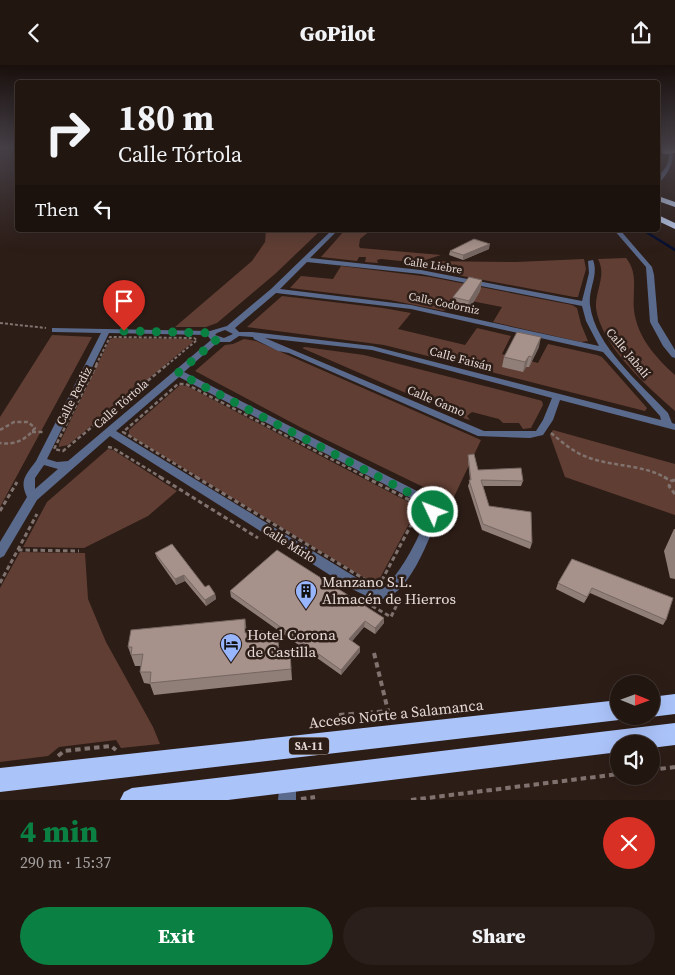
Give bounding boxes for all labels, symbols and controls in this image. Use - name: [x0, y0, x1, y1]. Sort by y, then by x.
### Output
- text: GoPilot: [300, 18, 375, 48]
- icon: back: [20, 19, 48, 47]
- icon: share: [627, 19, 655, 47]
- text: 180 m: [118, 94, 214, 142]
- icon: right: [35, 100, 100, 165]
- text: Calle Tórtola: [118, 139, 242, 169]
- icon: left: [89, 195, 117, 223]
- text: Then: [35, 196, 79, 222]
- street label: Calle Liebre: [403, 253, 464, 278]
- pin: [103, 280, 145, 331]
- icon: arrive: [110, 287, 138, 315]
- street label: Calle Codorniz: [407, 289, 481, 318]
- street label: Calle Jabalí: [603, 325, 654, 382]
- street label: Calle Faisán: [428, 343, 494, 375]
- street label: Calle Perdiz: [52, 364, 96, 428]
- street label: Calle Tórtola: [90, 375, 152, 432]
- street label: Calle Gamo: [405, 382, 468, 421]
- position arrow: [406, 485, 458, 537]
- street label: Calle Mirlo: [260, 522, 319, 567]
- place label: Manzano S.L. Almacén de Hierros: [322, 571, 456, 609]
- building icon: Manzano S.L. Almacén de Hierros: [294, 579, 318, 610]
- place label: Hotel Corona de Castilla: [247, 624, 336, 662]
- hotel icon: Hotel Corona de Castilla: [219, 632, 243, 663]
- north arrow: [610, 675, 660, 725]
- map controls: [610, 675, 660, 785]
- street label: Acceso Norte a Salamanca: [308, 694, 485, 733]
- button: sound: [610, 735, 660, 785]
- road number: SA-11: [289, 737, 329, 754]
- text: 4 min: [20, 811, 98, 852]
- button: close: [603, 817, 655, 869]
- text: 290 m · 15:37: [20, 851, 111, 873]
- button: Exit: [20, 907, 333, 965]
- button: Share: [343, 907, 655, 965]

